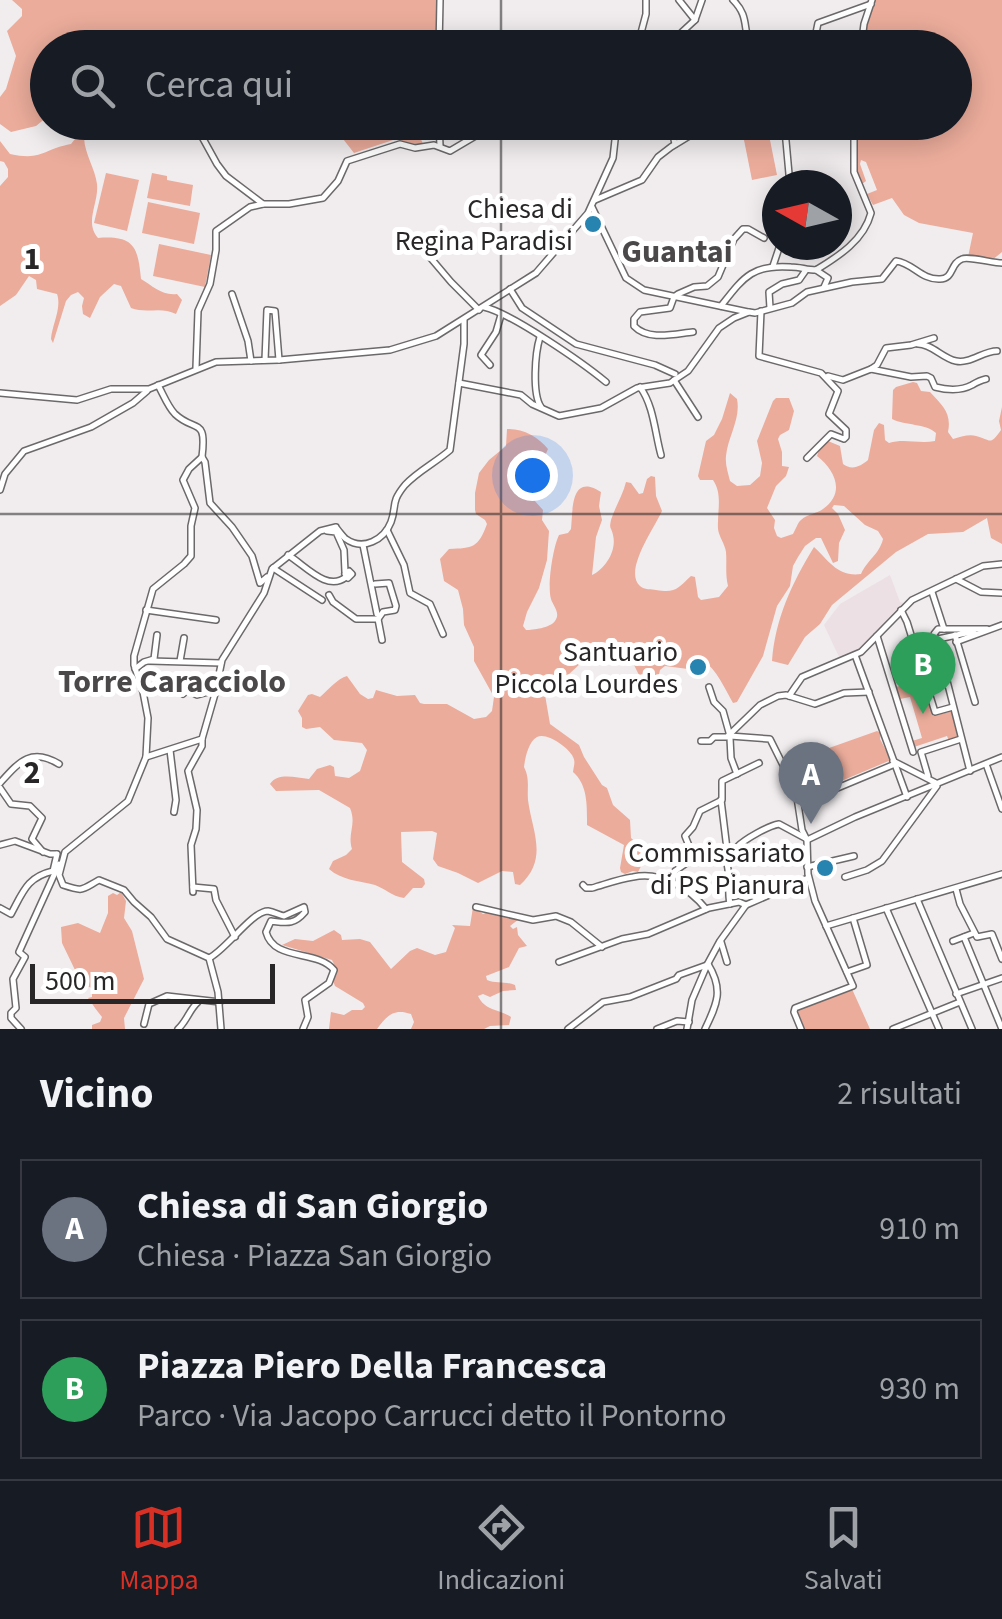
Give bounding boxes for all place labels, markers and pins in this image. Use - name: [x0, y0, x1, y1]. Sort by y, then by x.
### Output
- place label: Chiesa di Regina Paradisi: [395, 189, 573, 261]
- marker: Chiesa di Regina Paradisi: [582, 213, 604, 235]
- place label: Santuario Piccola Lourdes: [495, 632, 678, 704]
- pin: B: [890, 632, 956, 714]
- marker: Santuario Piccola Lourdes: [687, 656, 709, 678]
- pin: A: [778, 742, 844, 824]
- place label: Commissariato di PS Pianura: [628, 833, 805, 905]
- marker: Commissariato di PS Pianura: [814, 857, 836, 879]

